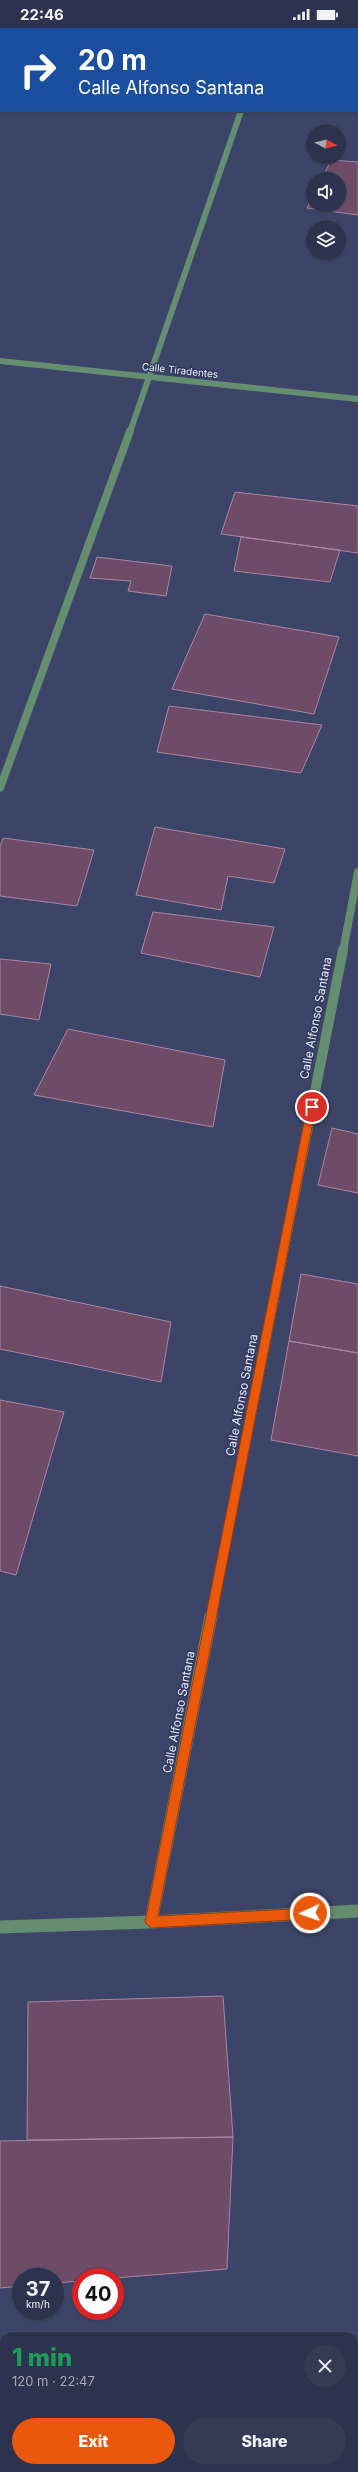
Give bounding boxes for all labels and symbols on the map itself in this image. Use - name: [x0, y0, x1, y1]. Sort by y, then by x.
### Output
- north arrow: [306, 124, 346, 164]
- street label: Calle Tiradentes: [141, 360, 219, 380]
- street label: Calle Alfonso Santana: [296, 955, 335, 1080]
- pin: [295, 1090, 329, 1124]
- street label: Calle Alfonso Santana: [222, 1332, 261, 1457]
- street label: Calle Alfonso Santana: [159, 1649, 198, 1774]
- position arrow: [289, 1892, 331, 1934]
- speed limit sign: 40: [72, 2268, 124, 2320]

